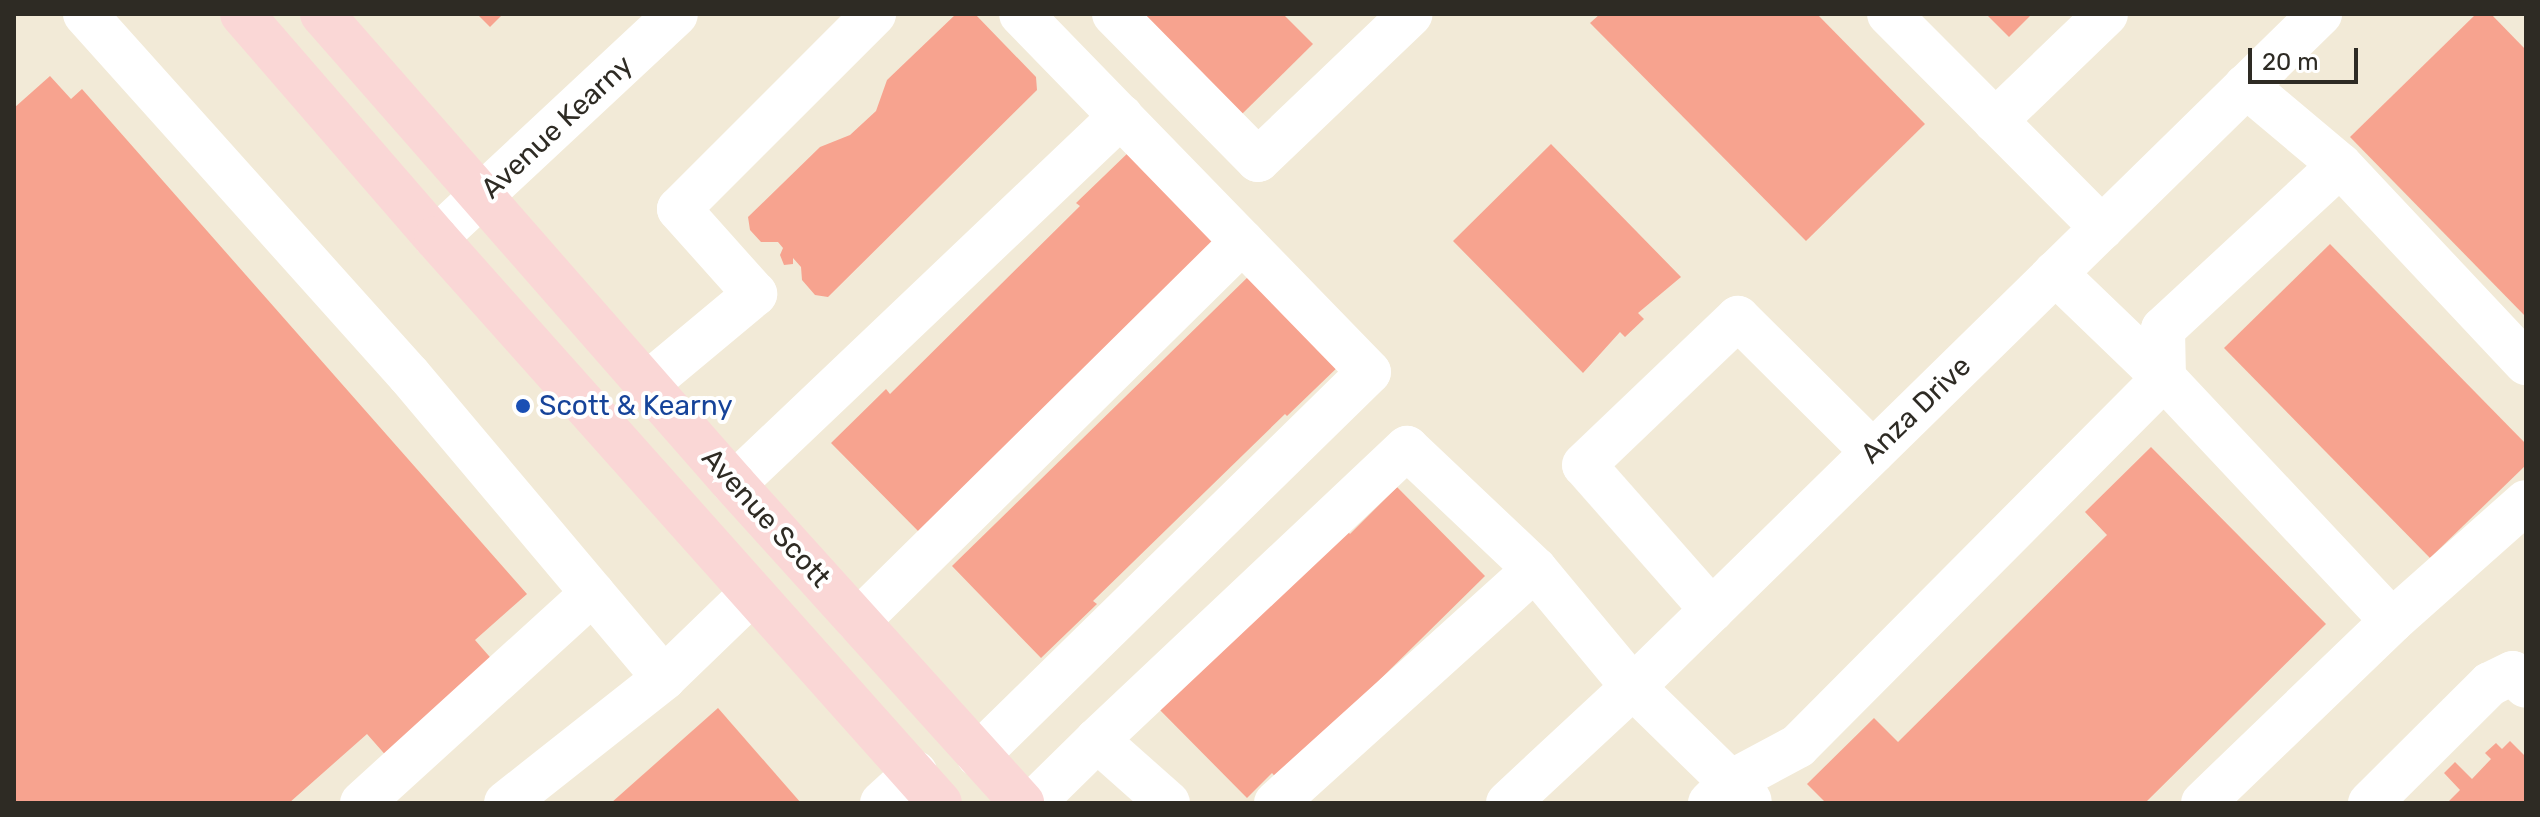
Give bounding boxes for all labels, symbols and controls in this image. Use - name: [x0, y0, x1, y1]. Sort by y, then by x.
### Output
- scale bar: [2252, 32, 2362, 82]
- street label: Avenue Kearny: [474, 48, 640, 206]
- text: 20 m: [2262, 48, 2319, 76]
- street label: Anza Drive: [1854, 349, 1978, 471]
- place label: Scott & Kearny: [539, 389, 733, 423]
- marker: Scott & Kearny: [514, 397, 532, 415]
- street label: Avenue Scott: [695, 441, 837, 595]

